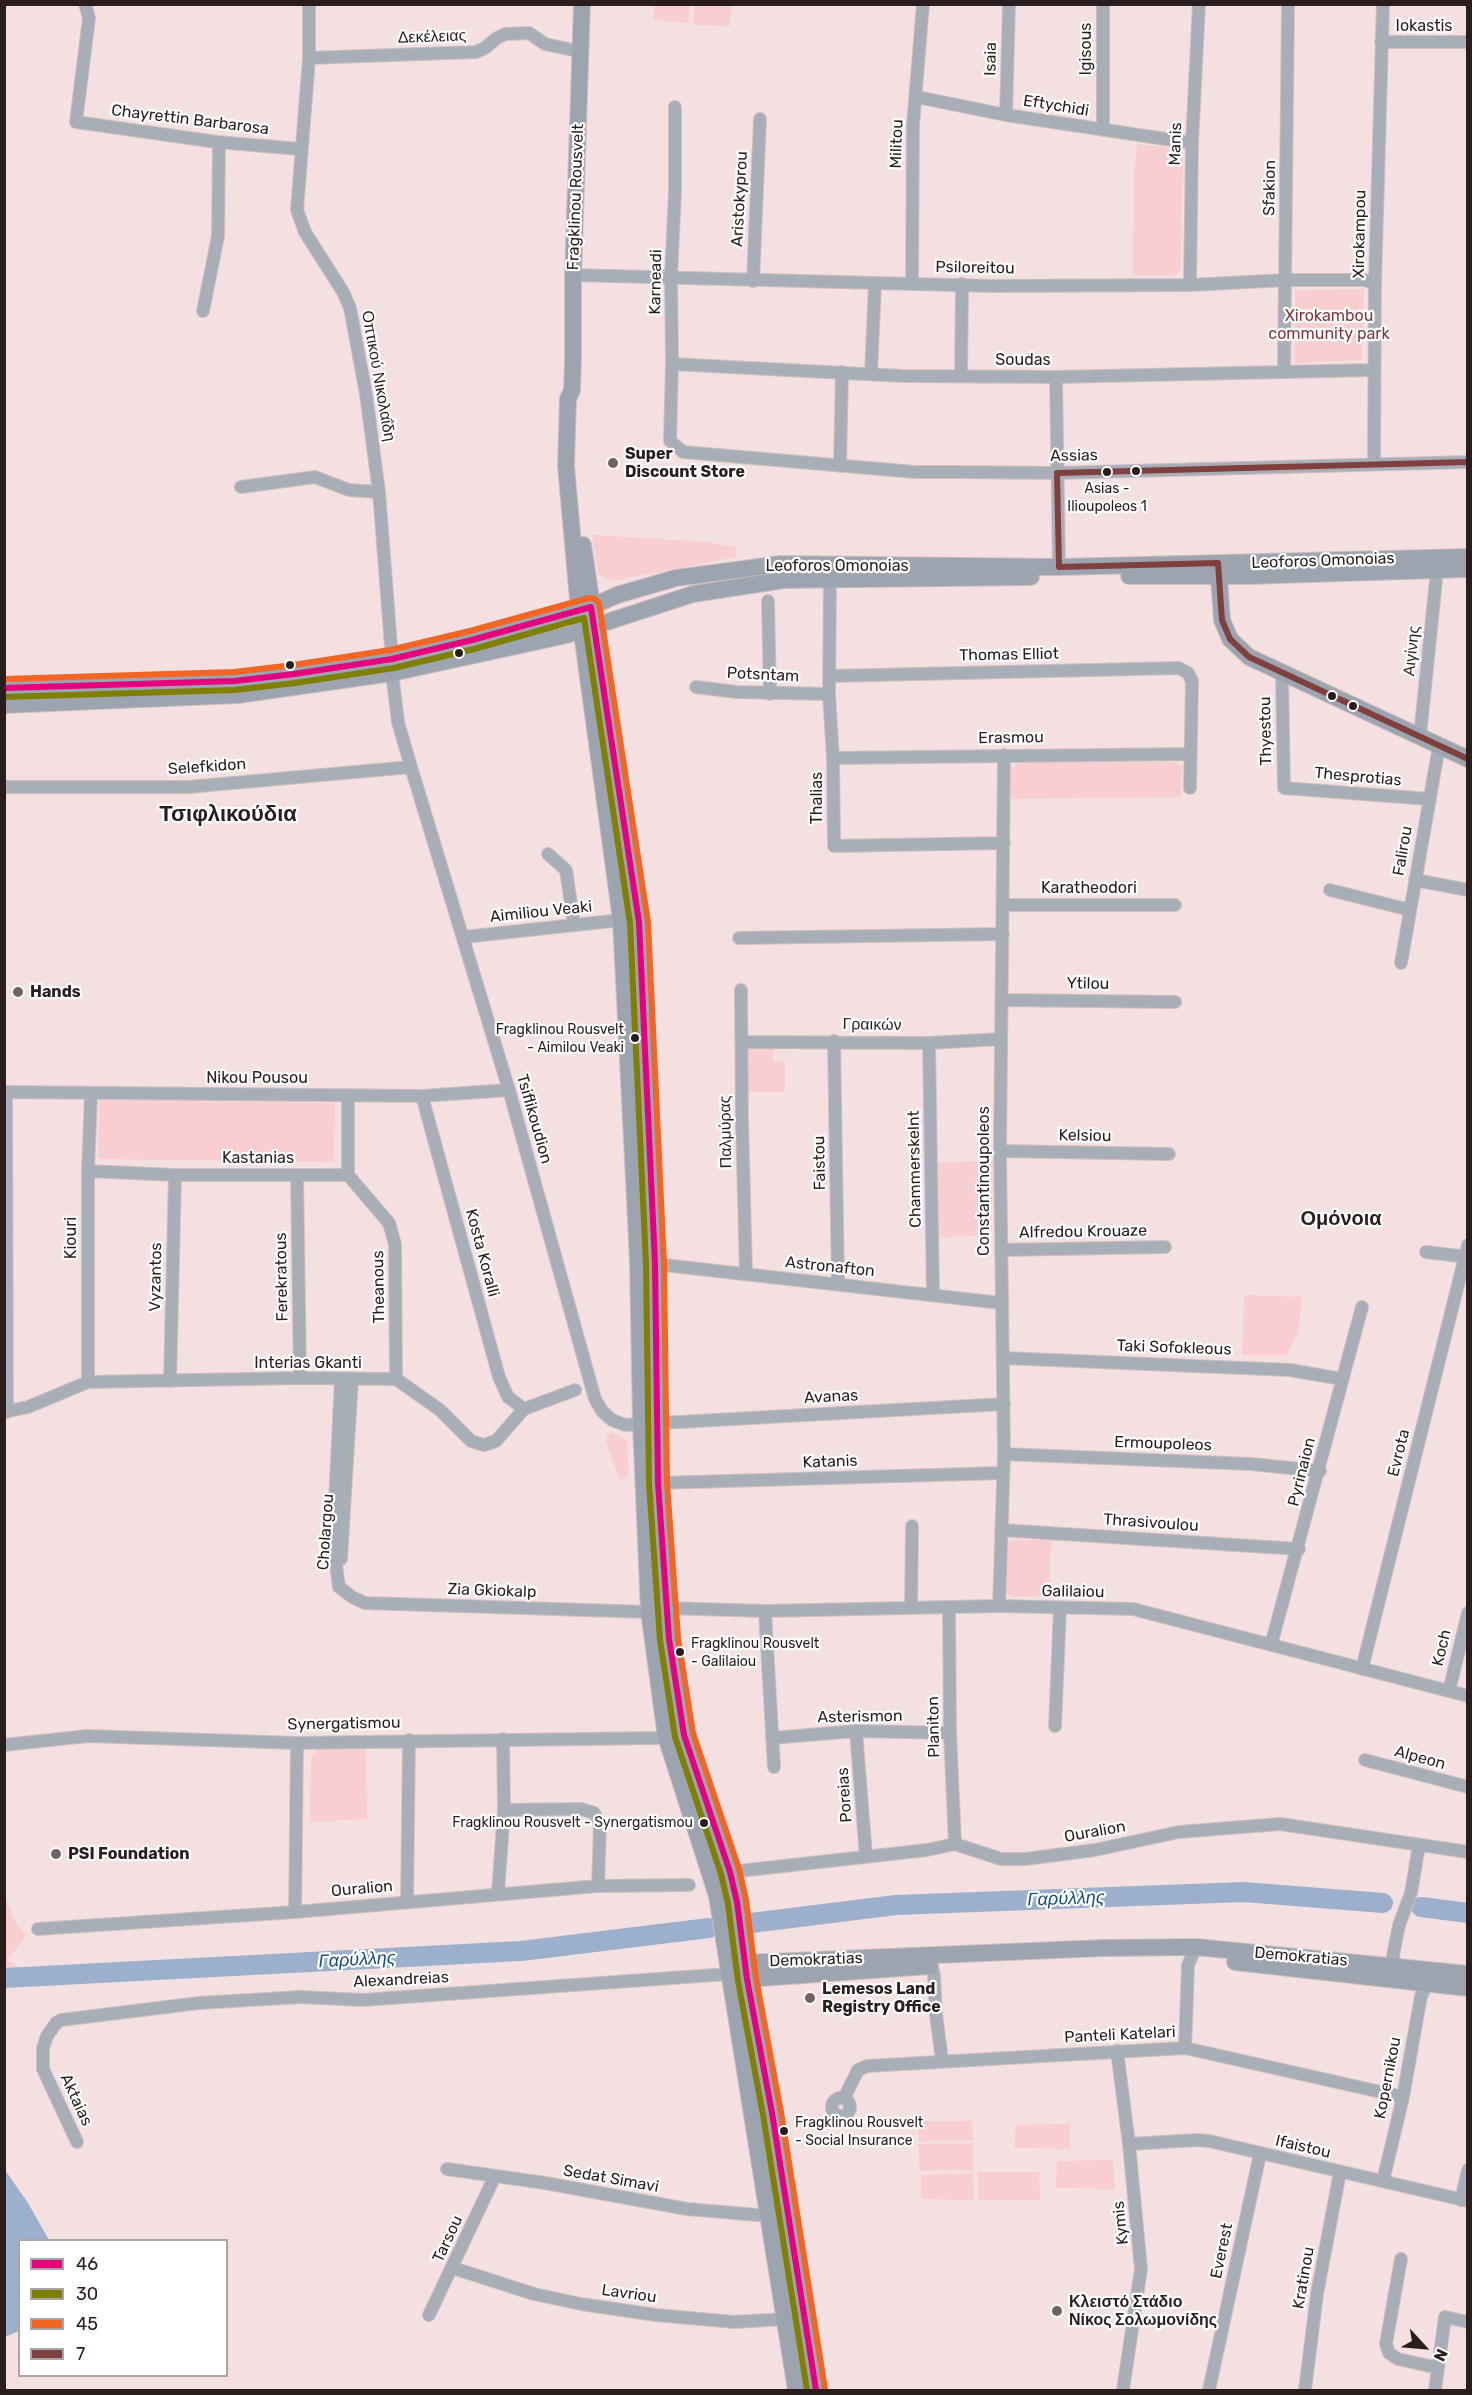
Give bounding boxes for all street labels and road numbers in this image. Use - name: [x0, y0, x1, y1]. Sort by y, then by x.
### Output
- street label: Iokastis: [1396, 16, 1452, 36]
- street label: Igisous: [1076, 23, 1096, 75]
- street label: Δεκέλειας: [397, 26, 467, 48]
- street label: Isaia: [981, 42, 1001, 76]
- street label: Eftychidi: [1022, 91, 1090, 121]
- street label: Chayrettin Barbarosa: [110, 101, 270, 139]
- street label: Militou: [887, 119, 907, 169]
- street label: Manis: [1166, 122, 1186, 166]
- street label: Fragklinou Rousvelt: [564, 123, 588, 271]
- street label: Aristokyprou: [728, 151, 752, 247]
- street label: Sfakion: [1260, 160, 1280, 216]
- street label: Xirokampou: [1350, 190, 1370, 278]
- street label: Karneadi: [646, 249, 666, 315]
- street label: Psiloreitou: [935, 258, 1015, 278]
- street label: Οπτικού Νικολαΐδη: [357, 309, 399, 443]
- street label: Soudas: [995, 350, 1051, 370]
- street label: Assias: [1050, 446, 1098, 466]
- street label: Leoforos Omonoias: [1251, 549, 1395, 573]
- street label: Leoforos Omonoias: [765, 556, 909, 576]
- street label: Αιγίνης: [1400, 625, 1424, 677]
- street label: Thomas Elliot: [959, 645, 1059, 665]
- street label: Potsntam: [726, 664, 800, 686]
- street label: Thyestou: [1256, 696, 1276, 766]
- street label: Erasmou: [978, 728, 1044, 748]
- street label: Selefkidon: [167, 755, 247, 779]
- street label: Thesprotias: [1314, 764, 1402, 790]
- street label: Thalias: [807, 772, 827, 824]
- street label: Falirou: [1389, 825, 1417, 877]
- street label: Karatheodori: [1041, 878, 1137, 898]
- street label: Aimiliou Veaki: [489, 897, 593, 927]
- street label: Ytilou: [1066, 974, 1110, 994]
- street label: Γραικών: [842, 1015, 902, 1035]
- street label: Nikou Pousou: [206, 1068, 308, 1088]
- street label: Tsiflikoudion: [512, 1072, 556, 1166]
- street label: Παλμύρας: [716, 1095, 736, 1169]
- street label: Constantinoupoleos: [974, 1106, 994, 1256]
- street label: Chammerskelnt: [904, 1110, 926, 1228]
- street label: Kelsiou: [1058, 1126, 1112, 1146]
- street label: Faistou: [810, 1135, 830, 1191]
- street label: Kastanias: [222, 1148, 294, 1168]
- street label: Kosta Koralli: [461, 1207, 503, 1299]
- street label: Kiouri: [61, 1217, 81, 1259]
- street label: Alfredou Krouaze: [1019, 1221, 1147, 1243]
- street label: Ferekratous: [272, 1232, 292, 1322]
- street label: Vyzantos: [146, 1242, 166, 1312]
- street label: Theanous: [369, 1250, 389, 1324]
- street label: Astronafton: [784, 1253, 876, 1281]
- street label: Taki Sofokleous: [1116, 1336, 1232, 1360]
- street label: Interias Gkanti: [254, 1353, 362, 1373]
- street label: Avanas: [803, 1386, 859, 1408]
- street label: Evrota: [1384, 1427, 1414, 1479]
- street label: Ermoupoleos: [1114, 1433, 1212, 1455]
- street label: Pyrinaion: [1284, 1436, 1320, 1508]
- street label: Katanis: [802, 1451, 858, 1473]
- street label: Cholargou: [314, 1493, 338, 1571]
- street label: Thrasivoulou: [1103, 1510, 1199, 1536]
- street label: Zia Gkiokalp: [447, 1580, 537, 1602]
- street label: Galilaiou: [1041, 1582, 1105, 1602]
- street label: Koch: [1428, 1628, 1456, 1668]
- street label: Planiton: [924, 1696, 944, 1758]
- street label: Asterismon: [817, 1707, 903, 1727]
- street label: Synergatismou: [287, 1713, 401, 1735]
- street label: Alpeon: [1392, 1742, 1448, 1774]
- street label: Poreias: [834, 1767, 856, 1823]
- street label: Ouralion: [1063, 1817, 1127, 1847]
- street label: Ouralion: [330, 1877, 394, 1901]
- street label: Demokratias: [1254, 1943, 1348, 1971]
- street label: Demokratias: [769, 1949, 863, 1971]
- street label: Alexandreias: [353, 1968, 449, 1992]
- street label: Panteli Katelari: [1064, 2022, 1176, 2048]
- street label: Kopernikou: [1371, 2035, 1405, 2121]
- street label: Aktaias: [56, 2071, 96, 2129]
- street label: Ifaistou: [1273, 2131, 1333, 2163]
- street label: Sedat Simavi: [562, 2161, 660, 2197]
- street label: Kymis: [1109, 2200, 1133, 2246]
- street label: Tarsou: [429, 2212, 467, 2266]
- street label: Everest: [1207, 2221, 1237, 2281]
- street label: Kratinou: [1289, 2245, 1319, 2311]
- street label: Lavriou: [600, 2281, 658, 2307]

